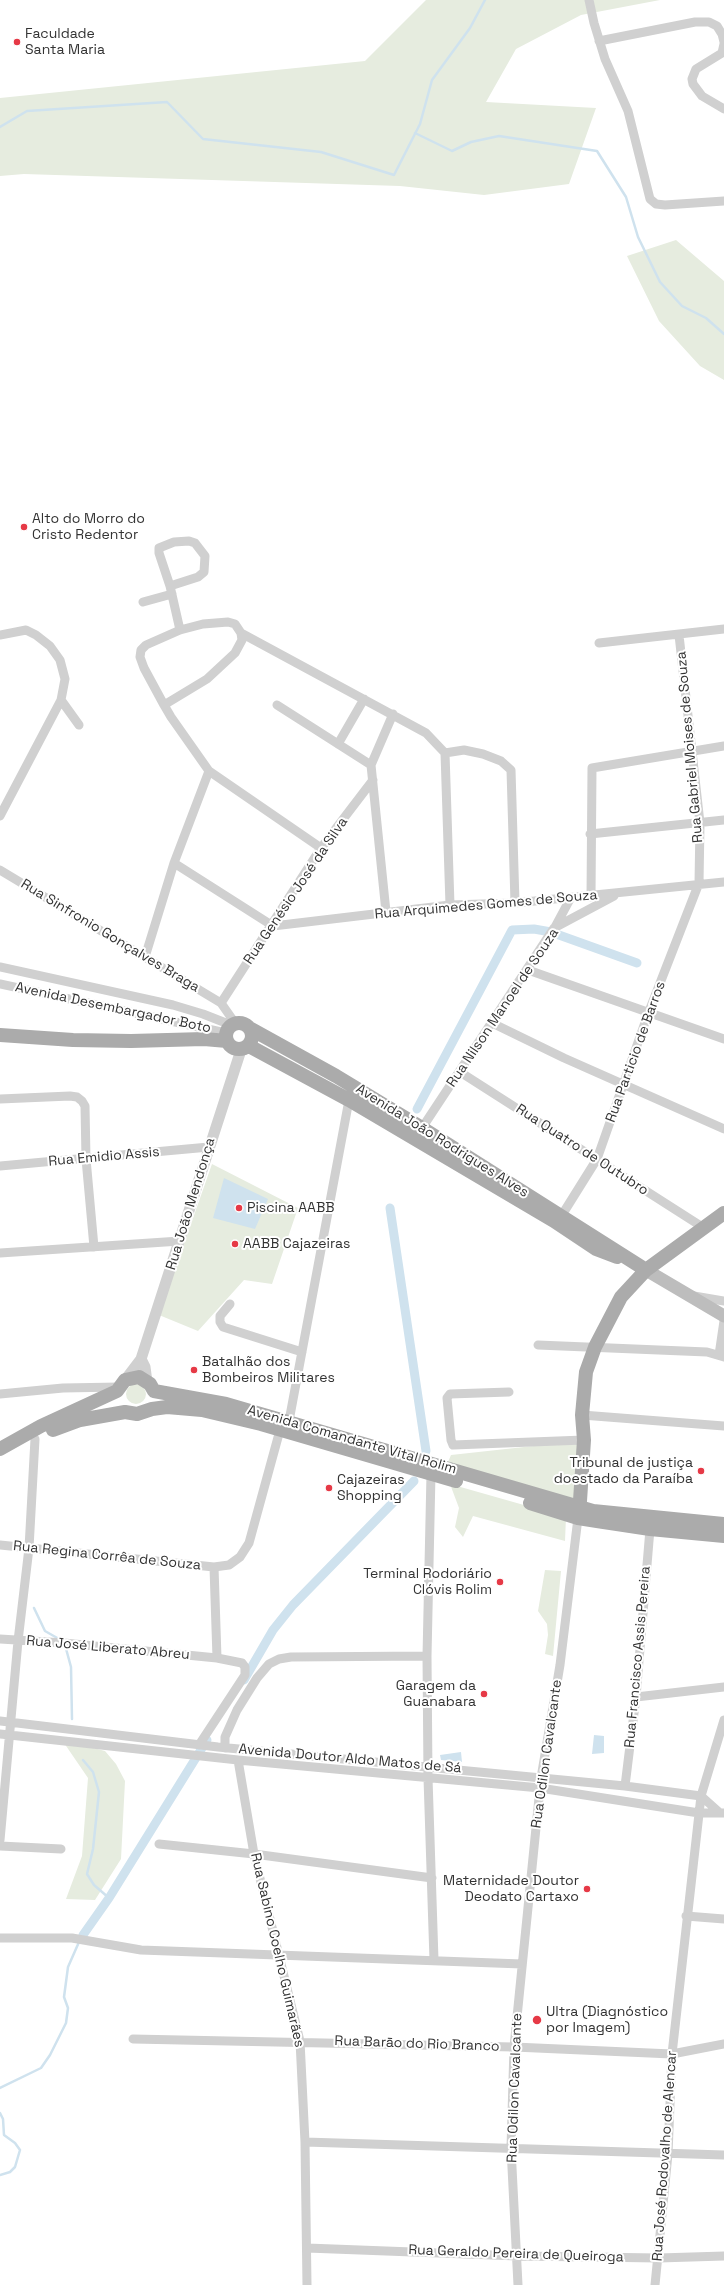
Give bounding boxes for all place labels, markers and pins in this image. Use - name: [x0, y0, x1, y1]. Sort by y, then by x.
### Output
- place label: Faculdade Santa Maria: [25, 26, 105, 58]
- marker: Faculdade Santa Maria: [12, 37, 22, 47]
- place label: Alto do Morro do Cristo Redentor: [32, 511, 145, 544]
- marker: Alto do Morro do Cristo Redentor: [19, 522, 29, 532]
- place label: Piscina AABB: [247, 1200, 334, 1216]
- marker: Piscina AABB: [234, 1203, 244, 1213]
- place label: AABB Cajazeiras: [243, 1236, 350, 1252]
- marker: AABB Cajazeiras: [230, 1239, 240, 1249]
- place label: Batalhão dos Bombeiros Militares: [202, 1354, 335, 1386]
- marker: Batalhão dos Bombeiros Militares: [189, 1365, 199, 1375]
- place label: Tribunal de justiça doestado da Paraíba: [554, 1455, 693, 1488]
- marker: Tribunal de justiça doestado da Paraíba: [696, 1466, 706, 1476]
- place label: Cajazeiras Shopping: [337, 1472, 405, 1504]
- marker: Cajazeiras Shopping: [324, 1483, 334, 1493]
- place label: Terminal Rodoriário Clóvis Rolim: [363, 1566, 492, 1598]
- marker: Terminal Rodoriário Clóvis Rolim: [495, 1577, 505, 1587]
- place label: Garagem da Guanabara: [396, 1678, 476, 1710]
- marker: Garagem da Guanabara: [479, 1689, 489, 1699]
- place label: Maternidade Doutor Deodato Cartaxo: [443, 1873, 579, 1906]
- marker: Maternidade Doutor Deodato Cartaxo: [582, 1884, 592, 1894]
- place label: Ultra (Diagnóstico por Imagem): [546, 2004, 668, 2036]
- marker: Ultra (Diagnóstico por Imagem): [531, 2014, 543, 2026]

